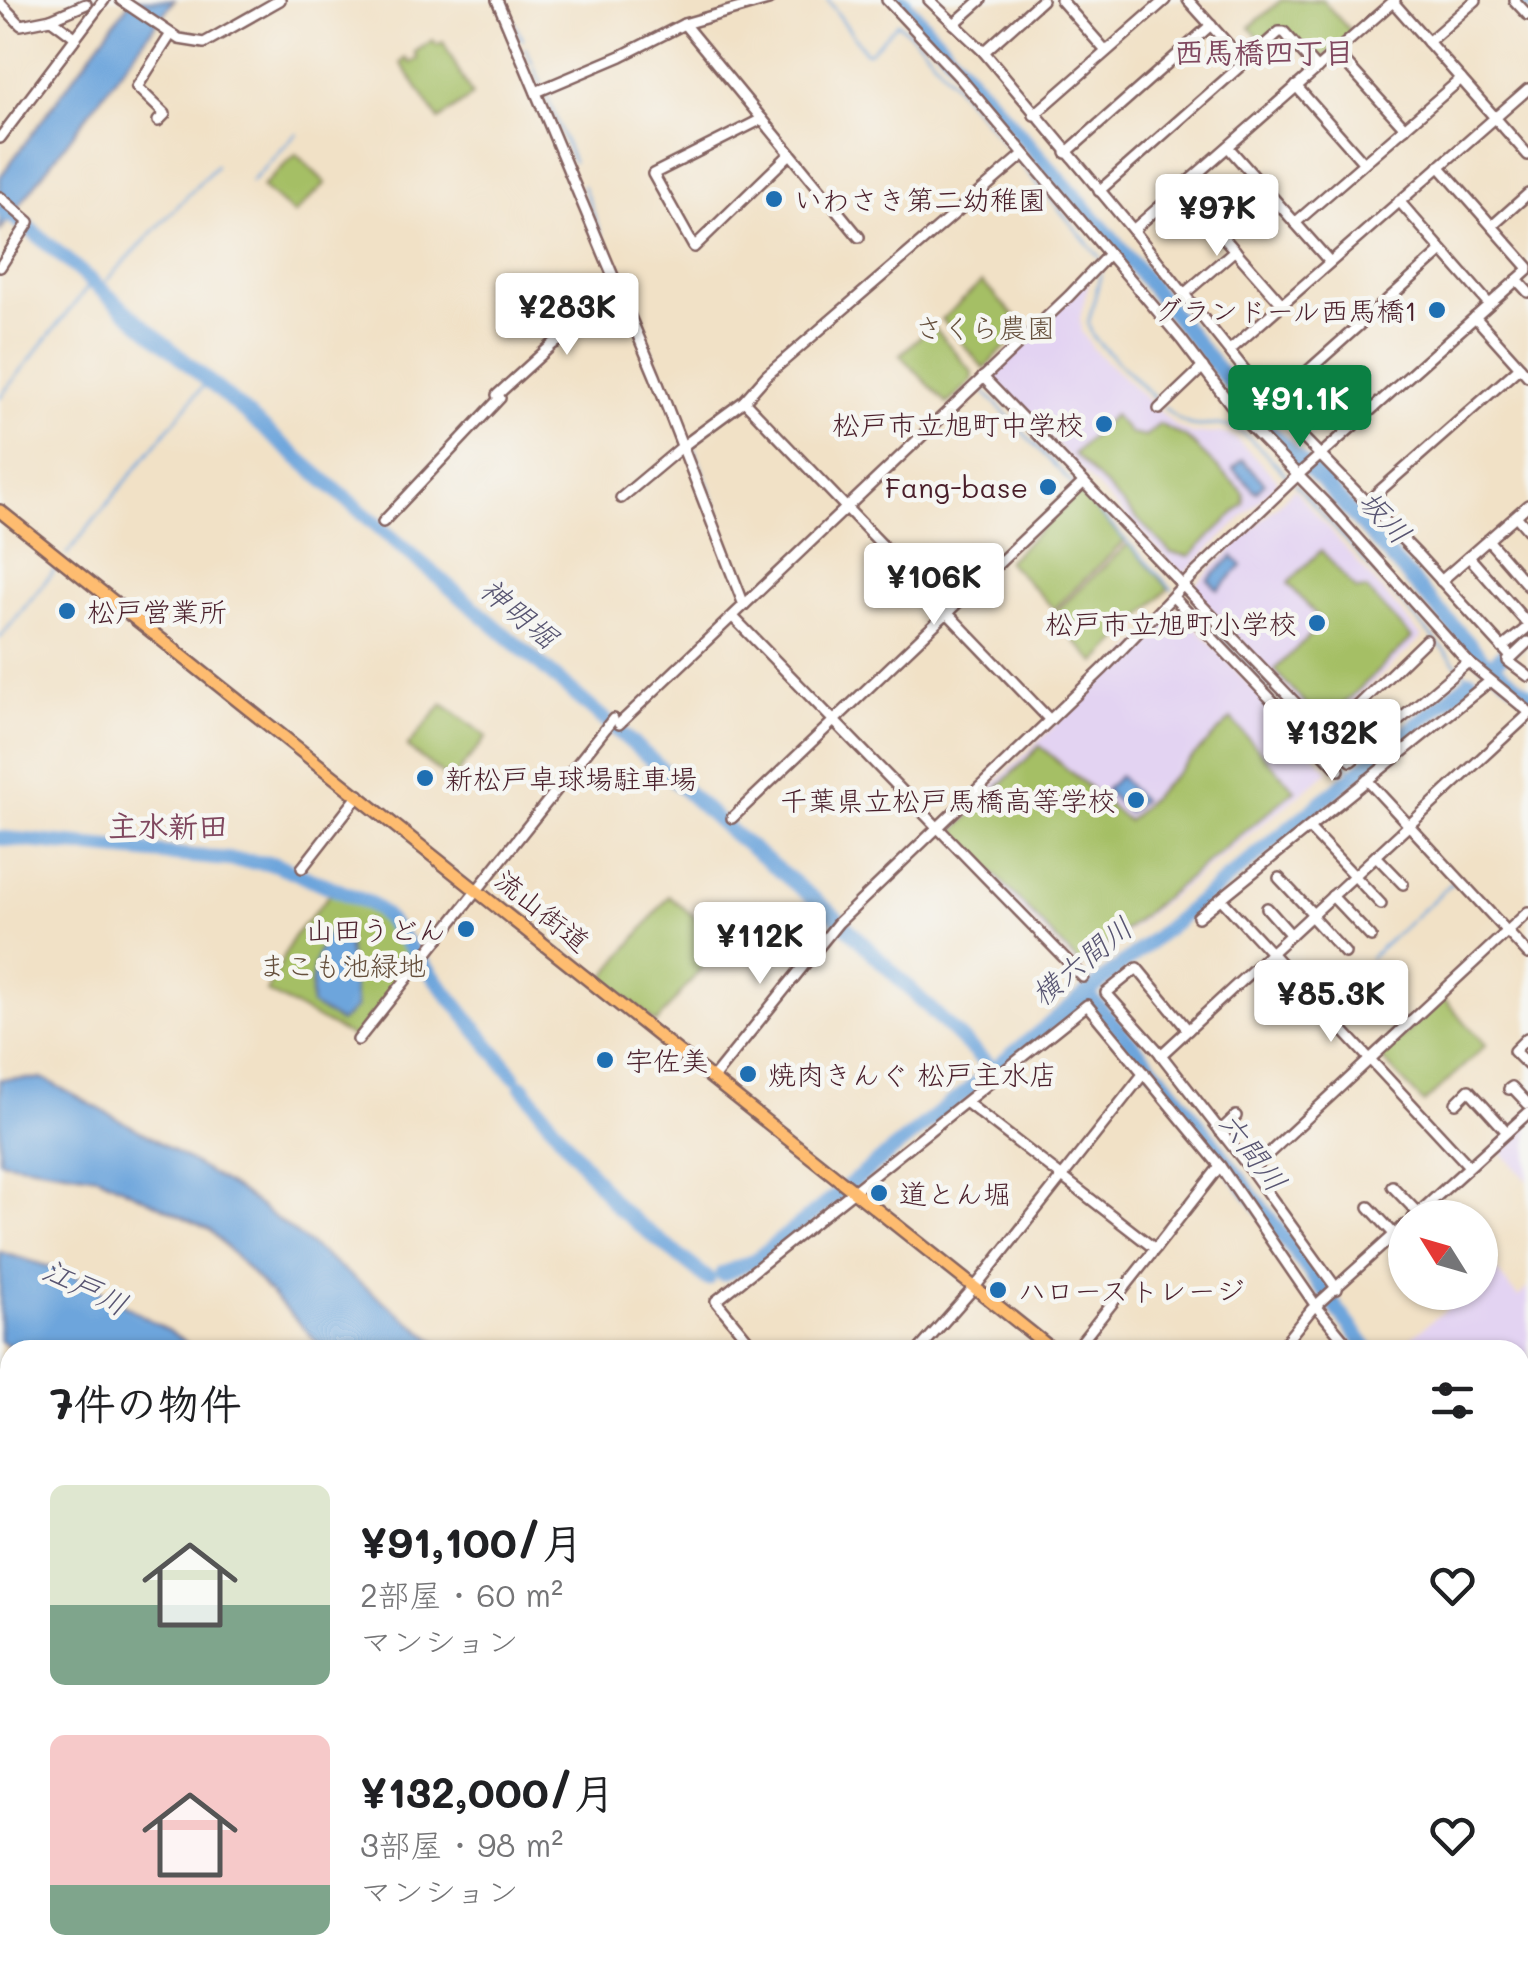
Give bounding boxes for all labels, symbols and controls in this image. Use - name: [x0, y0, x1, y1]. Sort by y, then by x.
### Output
- district label: 西馬橋四丁目: [1174, 31, 1354, 71]
- pin: ¥97K: [1158, 174, 1276, 259]
- place label: いわさき第二幼稚園: [794, 181, 1046, 217]
- text: ¥97K: [1177, 185, 1257, 227]
- marker: いわさき第二幼稚園: [763, 188, 785, 210]
- pin: ¥283K: [497, 273, 637, 358]
- text: ¥283K: [518, 284, 616, 326]
- place label: グランドール西馬橋1: [1154, 292, 1417, 328]
- marker: グランドール西馬橋1: [1426, 299, 1448, 321]
- park label: さくら農園: [915, 309, 1055, 345]
- pin: ¥91.1K: [1219, 365, 1381, 450]
- text: ¥91.1K: [1250, 376, 1350, 418]
- place label: 松戸市立旭町中学校: [832, 406, 1084, 442]
- marker: 松戸市立旭町中学校: [1093, 413, 1115, 435]
- place label: Fang-base: [885, 469, 1028, 505]
- marker: Fang-base: [1037, 476, 1059, 498]
- water label: 坂川: [1351, 480, 1421, 552]
- pin: ¥106K: [864, 543, 1004, 628]
- text: ¥106K: [886, 554, 982, 596]
- water label: 神明堀: [473, 568, 569, 658]
- place label: 松戸営業所: [87, 593, 227, 629]
- marker: 松戸営業所: [56, 600, 78, 622]
- place label: 松戸市立旭町小学校: [1045, 605, 1297, 641]
- marker: 松戸市立旭町小学校: [1306, 612, 1328, 634]
- pin: ¥132K: [1262, 699, 1402, 784]
- text: ¥132K: [1285, 710, 1379, 752]
- place label: 新松戸卓球場駐車場: [445, 760, 697, 796]
- marker: 新松戸卓球場駐車場: [414, 767, 436, 789]
- place label: 千葉県立松戸馬橋高等学校: [780, 782, 1116, 818]
- marker: 千葉県立松戸馬橋高等学校: [1125, 789, 1147, 811]
- district label: 主水新田: [108, 805, 228, 845]
- street label: 流山街道: [488, 861, 598, 959]
- pin: ¥112K: [690, 902, 830, 987]
- water label: 横六間川: [1022, 907, 1140, 1013]
- place label: 山田うどん: [305, 911, 446, 947]
- text: ¥112K: [716, 913, 804, 955]
- marker: 山田うどん: [455, 918, 477, 940]
- park label: まこも池緑地: [258, 947, 426, 983]
- pin: ¥85.3K: [1250, 960, 1412, 1045]
- text: ¥85.3K: [1276, 971, 1386, 1013]
- place label: 宇佐美: [625, 1042, 709, 1078]
- marker: 宇佐美: [594, 1049, 616, 1071]
- place label: 焼肉きんぐ 松戸主水店: [768, 1056, 1057, 1092]
- marker: 焼肉きんぐ 松戸主水店: [737, 1063, 759, 1085]
- water label: 六間川: [1211, 1103, 1297, 1199]
- place label: 道とん堀: [899, 1175, 1011, 1211]
- marker: 道とん堀: [868, 1182, 890, 1204]
- north arrow: [1388, 1200, 1498, 1310]
- map controls: [1388, 1200, 1498, 1310]
- water label: 江戸川: [37, 1248, 135, 1324]
- place label: ハローストレージ: [1018, 1272, 1244, 1308]
- marker: ハローストレージ: [987, 1279, 1009, 1301]
- icon: filters: [1425, 1373, 1480, 1428]
- text: 7件の物件: [50, 1375, 241, 1430]
- text: ¥91,100/月: [360, 1514, 583, 1569]
- icon: home: [130, 1525, 250, 1645]
- icon: heart: [1425, 1558, 1480, 1613]
- text: 2部屋 · 60 m²: [360, 1573, 563, 1615]
- text: マンション: [360, 1619, 519, 1661]
- text: ¥132,000/月: [360, 1764, 615, 1819]
- icon: home: [130, 1775, 250, 1895]
- icon: heart: [1425, 1808, 1480, 1863]
- text: 3部屋 · 98 m²: [360, 1823, 563, 1865]
- text: マンション: [360, 1869, 519, 1911]

